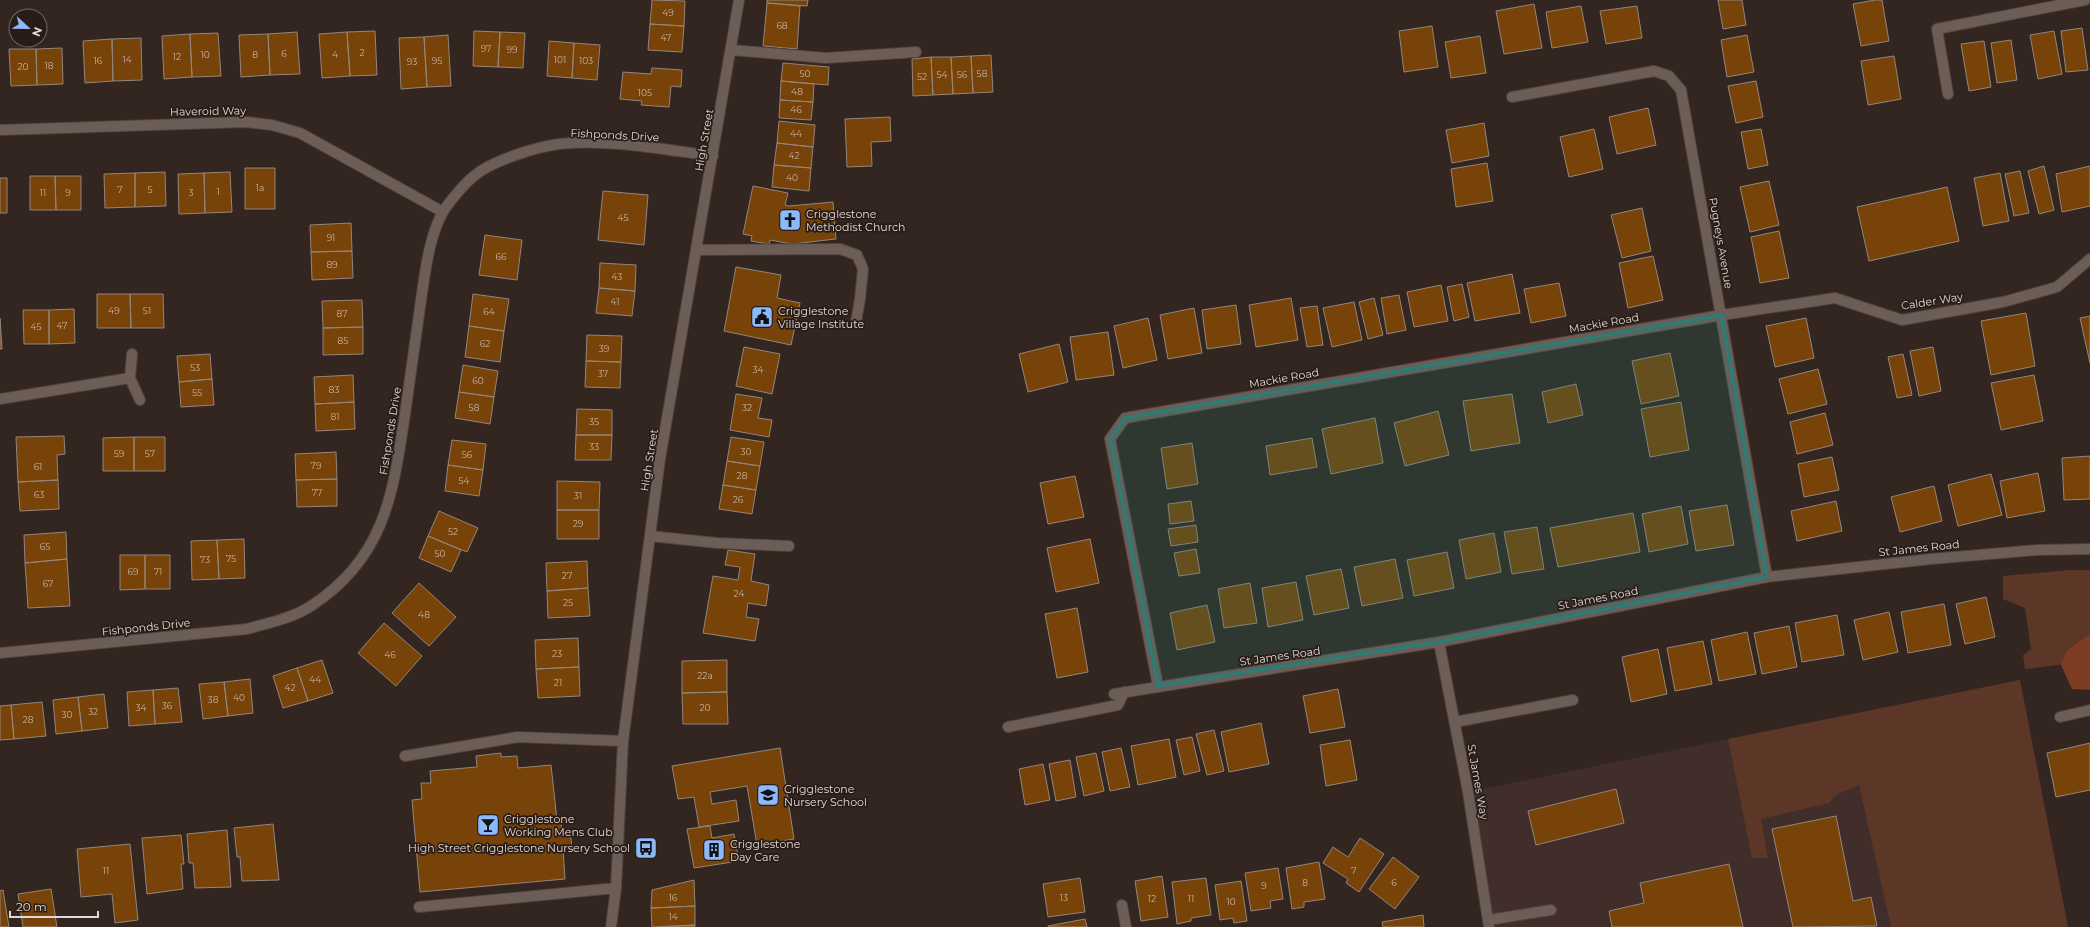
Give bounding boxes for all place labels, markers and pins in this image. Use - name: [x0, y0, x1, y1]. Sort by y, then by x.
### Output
- church icon: Crigglestone Methodist Church: [777, 207, 803, 233]
- place label: Crigglestone Methodist Church: [806, 207, 906, 234]
- public building icon: Crigglestone Village Institute: [749, 304, 775, 330]
- place label: Crigglestone Village Institute: [778, 304, 864, 331]
- school or university icon: Crigglestone Nursery School: [755, 782, 781, 808]
- place label: Crigglestone Nursery School: [784, 782, 867, 809]
- bar icon: Crigglestone Working Mens Club: [475, 812, 501, 838]
- place label: Crigglestone Working Mens Club: [504, 812, 613, 839]
- bus stop icon: High Street Crigglestone Nursery School: [633, 835, 659, 861]
- building icon: Crigglestone Day Care: [701, 837, 727, 863]
- place label: Crigglestone Day Care: [730, 837, 801, 864]
- place label: High Street Crigglestone Nursery School: [408, 841, 630, 855]

